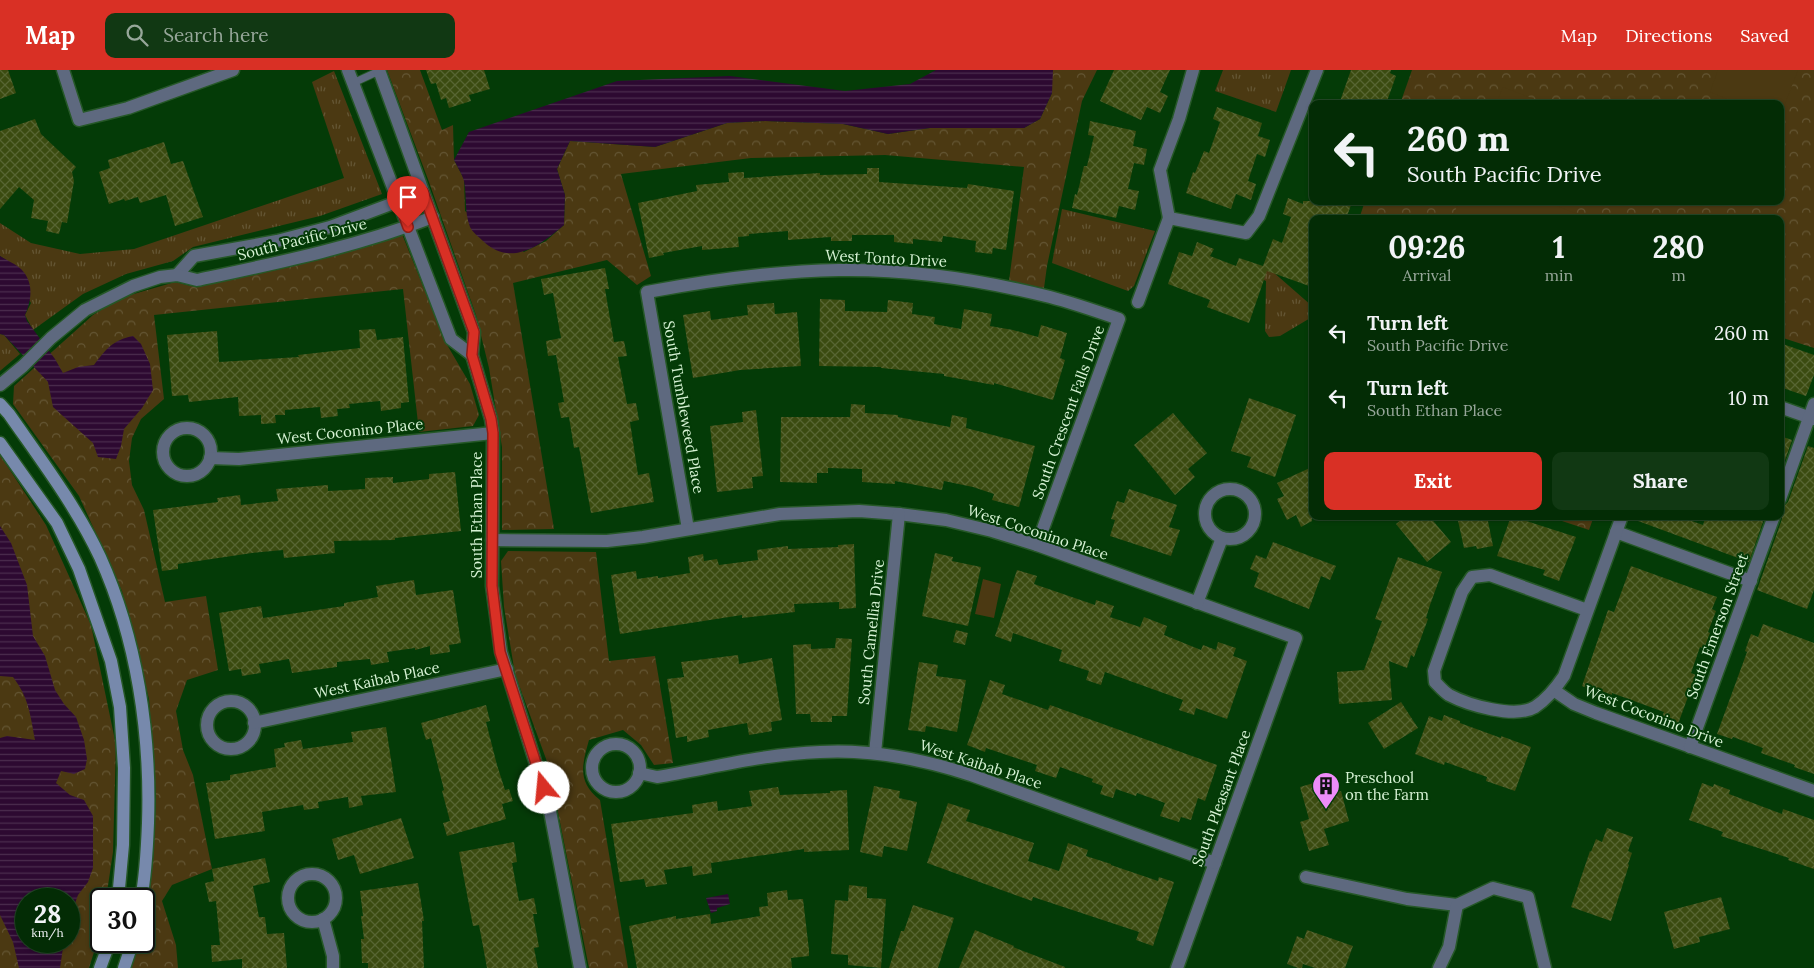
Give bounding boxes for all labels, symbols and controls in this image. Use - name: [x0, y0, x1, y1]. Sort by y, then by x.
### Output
- search box: [105, 13, 455, 58]
- text: Map: [25, 20, 75, 51]
- icon: search: [123, 21, 151, 49]
- text: Search here: [163, 23, 269, 47]
- text: Map: [1561, 24, 1597, 47]
- text: Directions: [1625, 24, 1712, 47]
- text: Saved: [1740, 24, 1789, 47]
- text: 260 m: [1407, 116, 1509, 161]
- icon: left: [1324, 120, 1389, 185]
- text: South Pacific Drive: [1407, 160, 1602, 188]
- pin: [387, 176, 429, 227]
- icon: arrive: [394, 183, 422, 211]
- street label: South Pacific Drive: [235, 214, 369, 264]
- text: 09:26: [1388, 228, 1465, 266]
- text: 1: [1553, 228, 1565, 266]
- text: 280: [1652, 228, 1705, 266]
- street label: West Tonto Drive: [825, 245, 947, 271]
- text: Arrival: [1402, 265, 1451, 285]
- text: min: [1545, 265, 1573, 285]
- text: m: [1671, 265, 1686, 285]
- text: Turn left: [1367, 311, 1448, 335]
- street label: South Tumbleweed Place: [659, 319, 709, 495]
- icon: left: [1324, 319, 1352, 347]
- text: 260 m: [1714, 321, 1769, 345]
- street label: South Crescent Falls Drive: [1028, 322, 1108, 502]
- text: South Pacific Drive: [1367, 335, 1509, 355]
- text: Turn left: [1367, 376, 1448, 400]
- icon: left: [1324, 384, 1352, 412]
- text: 10 m: [1728, 386, 1769, 410]
- text: South Ethan Place: [1367, 400, 1502, 420]
- street label: West Coconino Place: [276, 414, 424, 448]
- street label: South Ethan Place: [467, 452, 486, 578]
- button: Exit: [1324, 452, 1542, 510]
- button: Share: [1552, 452, 1769, 510]
- street label: West Coconino Place: [965, 500, 1111, 564]
- street label: South Emerson Street: [1682, 550, 1752, 701]
- street label: South Camellia Drive: [854, 558, 888, 706]
- street label: West Kaibab Place: [313, 657, 441, 703]
- street label: West Coconino Drive: [1582, 681, 1726, 751]
- street label: South Pleasant Place: [1187, 727, 1255, 869]
- street label: West Kaibab Place: [917, 735, 1045, 793]
- position arrow: [517, 761, 569, 813]
- place label: Preschool on the Farm: [1345, 768, 1429, 804]
- building icon: Preschool on the Farm: [1311, 771, 1341, 810]
- speed limit sign: 30: [90, 888, 155, 953]
- text: 28: [34, 898, 61, 930]
- text: km/h: [31, 925, 64, 940]

